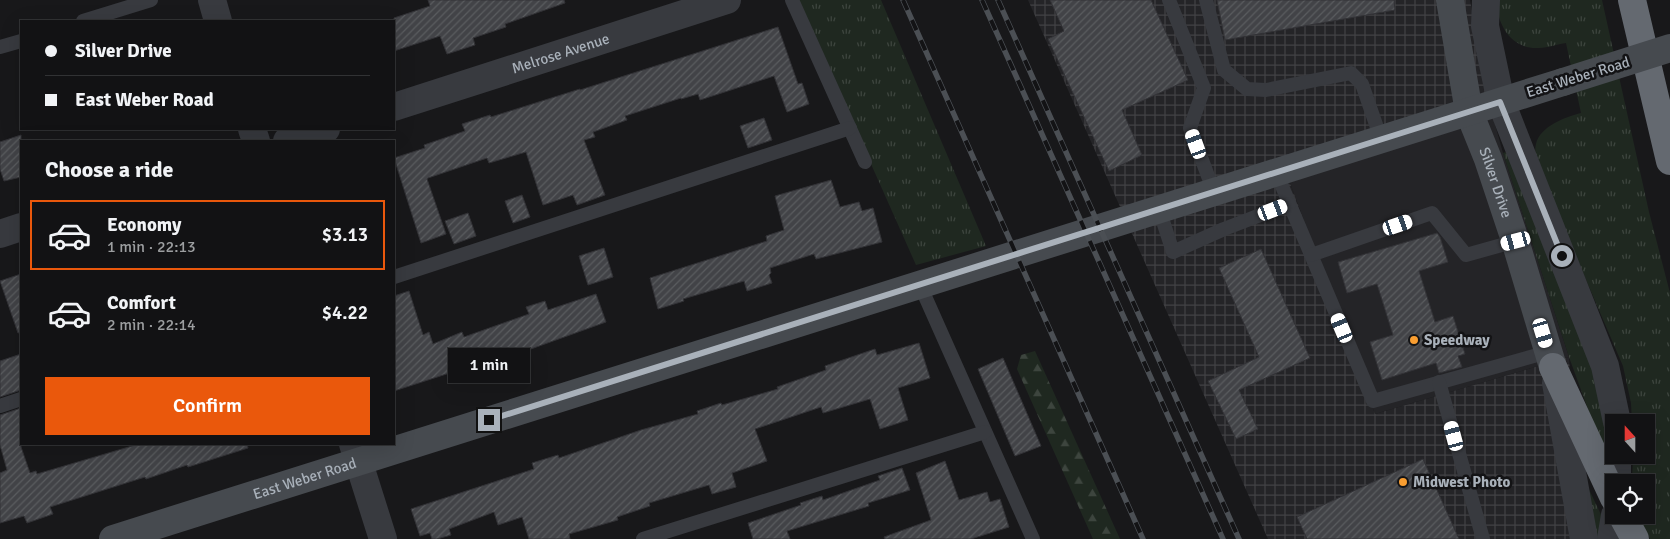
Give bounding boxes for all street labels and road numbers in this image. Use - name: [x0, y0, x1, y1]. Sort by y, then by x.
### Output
- street label: Melrose Avenue: [510, 29, 612, 78]
- street label: East Weber Road: [1524, 53, 1632, 101]
- street label: Silver Drive: [1475, 145, 1516, 220]
- street label: East Weber Road: [251, 454, 359, 503]

